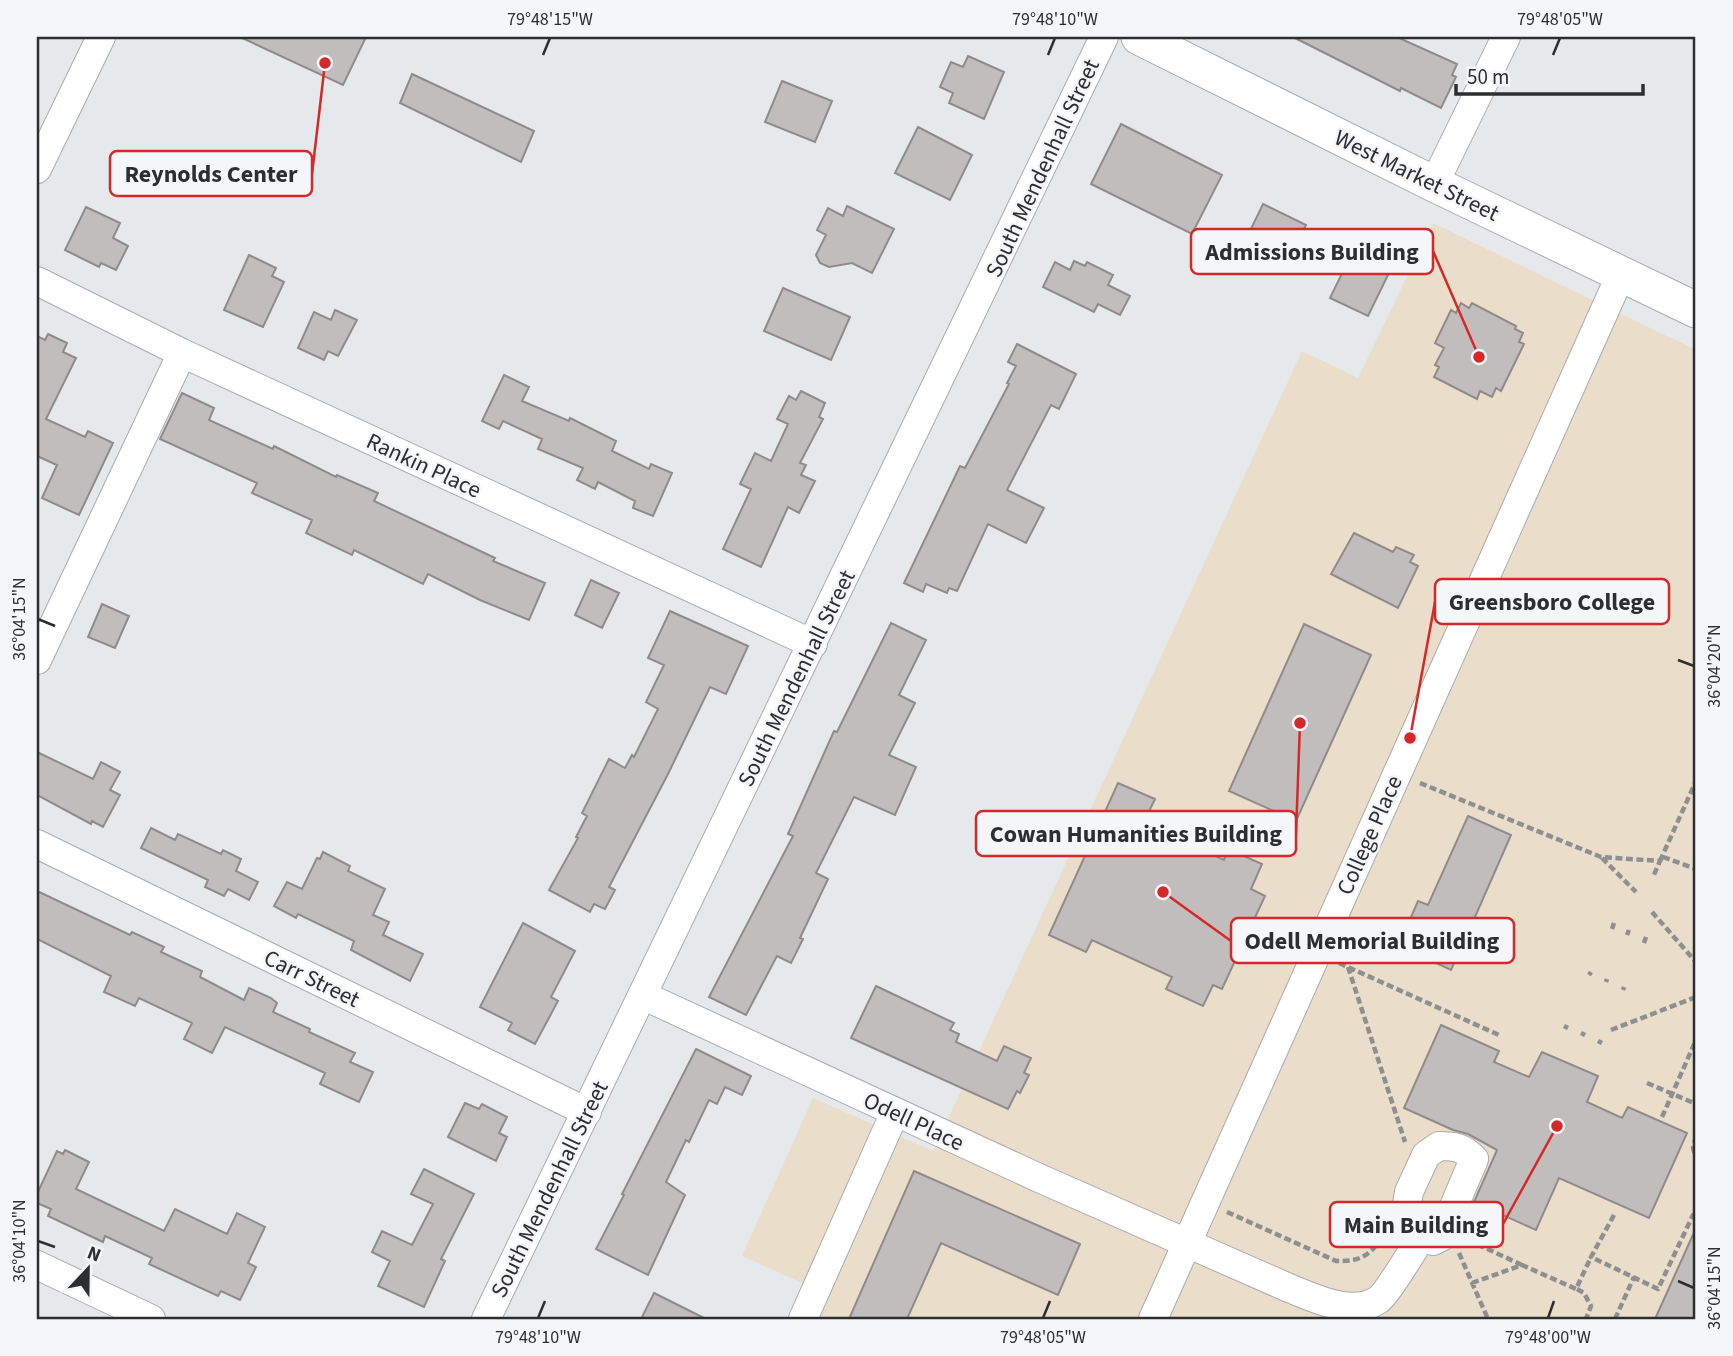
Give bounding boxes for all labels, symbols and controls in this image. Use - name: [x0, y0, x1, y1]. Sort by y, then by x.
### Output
- text: 79°48'15"W: [507, 7, 593, 32]
- text: 79°48'10"W: [1012, 7, 1098, 32]
- text: 79°48'05"W: [1517, 7, 1603, 32]
- scale bar: [1456, 52, 1644, 96]
- street label: South Mendenhall Street: [977, 53, 1108, 283]
- text: 50 m: [1467, 62, 1509, 92]
- street label: West Market Street: [1329, 121, 1505, 230]
- callout: Reynolds Center: [110, 151, 312, 196]
- text: Reynolds Center: [124, 157, 298, 192]
- callout: Admissions Building: [1191, 229, 1433, 274]
- text: Admissions Building: [1204, 235, 1419, 270]
- street label: Rankin Place: [361, 424, 487, 506]
- street label: South Mendenhall Street: [730, 564, 863, 792]
- text: 36°04'15"N: [7, 577, 32, 661]
- callout: Greensboro College: [1435, 579, 1669, 624]
- text: Greensboro College: [1449, 585, 1655, 620]
- text: 36°04'20"N: [1702, 624, 1727, 708]
- street label: College Place: [1328, 770, 1410, 900]
- callout: Cowan Humanities Building: [976, 811, 1296, 856]
- text: Cowan Humanities Building: [990, 817, 1282, 852]
- callout: Odell Memorial Building: [1231, 918, 1514, 963]
- text: Odell Memorial Building: [1245, 924, 1500, 959]
- street label: Carr Street: [258, 941, 365, 1016]
- street label: South Mendenhall Street: [483, 1075, 616, 1303]
- street label: Odell Place: [858, 1084, 970, 1159]
- text: 36°04'10"N: [7, 1199, 32, 1283]
- callout: Main Building: [1330, 1202, 1503, 1247]
- text: Main Building: [1344, 1208, 1489, 1243]
- north arrow: [52, 1234, 122, 1304]
- text: N: [83, 1240, 105, 1270]
- text: 36°04'15"N: [1702, 1246, 1727, 1330]
- text: 79°48'10"W: [495, 1325, 581, 1350]
- text: 79°48'05"W: [1000, 1325, 1086, 1350]
- text: 79°48'00"W: [1505, 1325, 1591, 1350]

